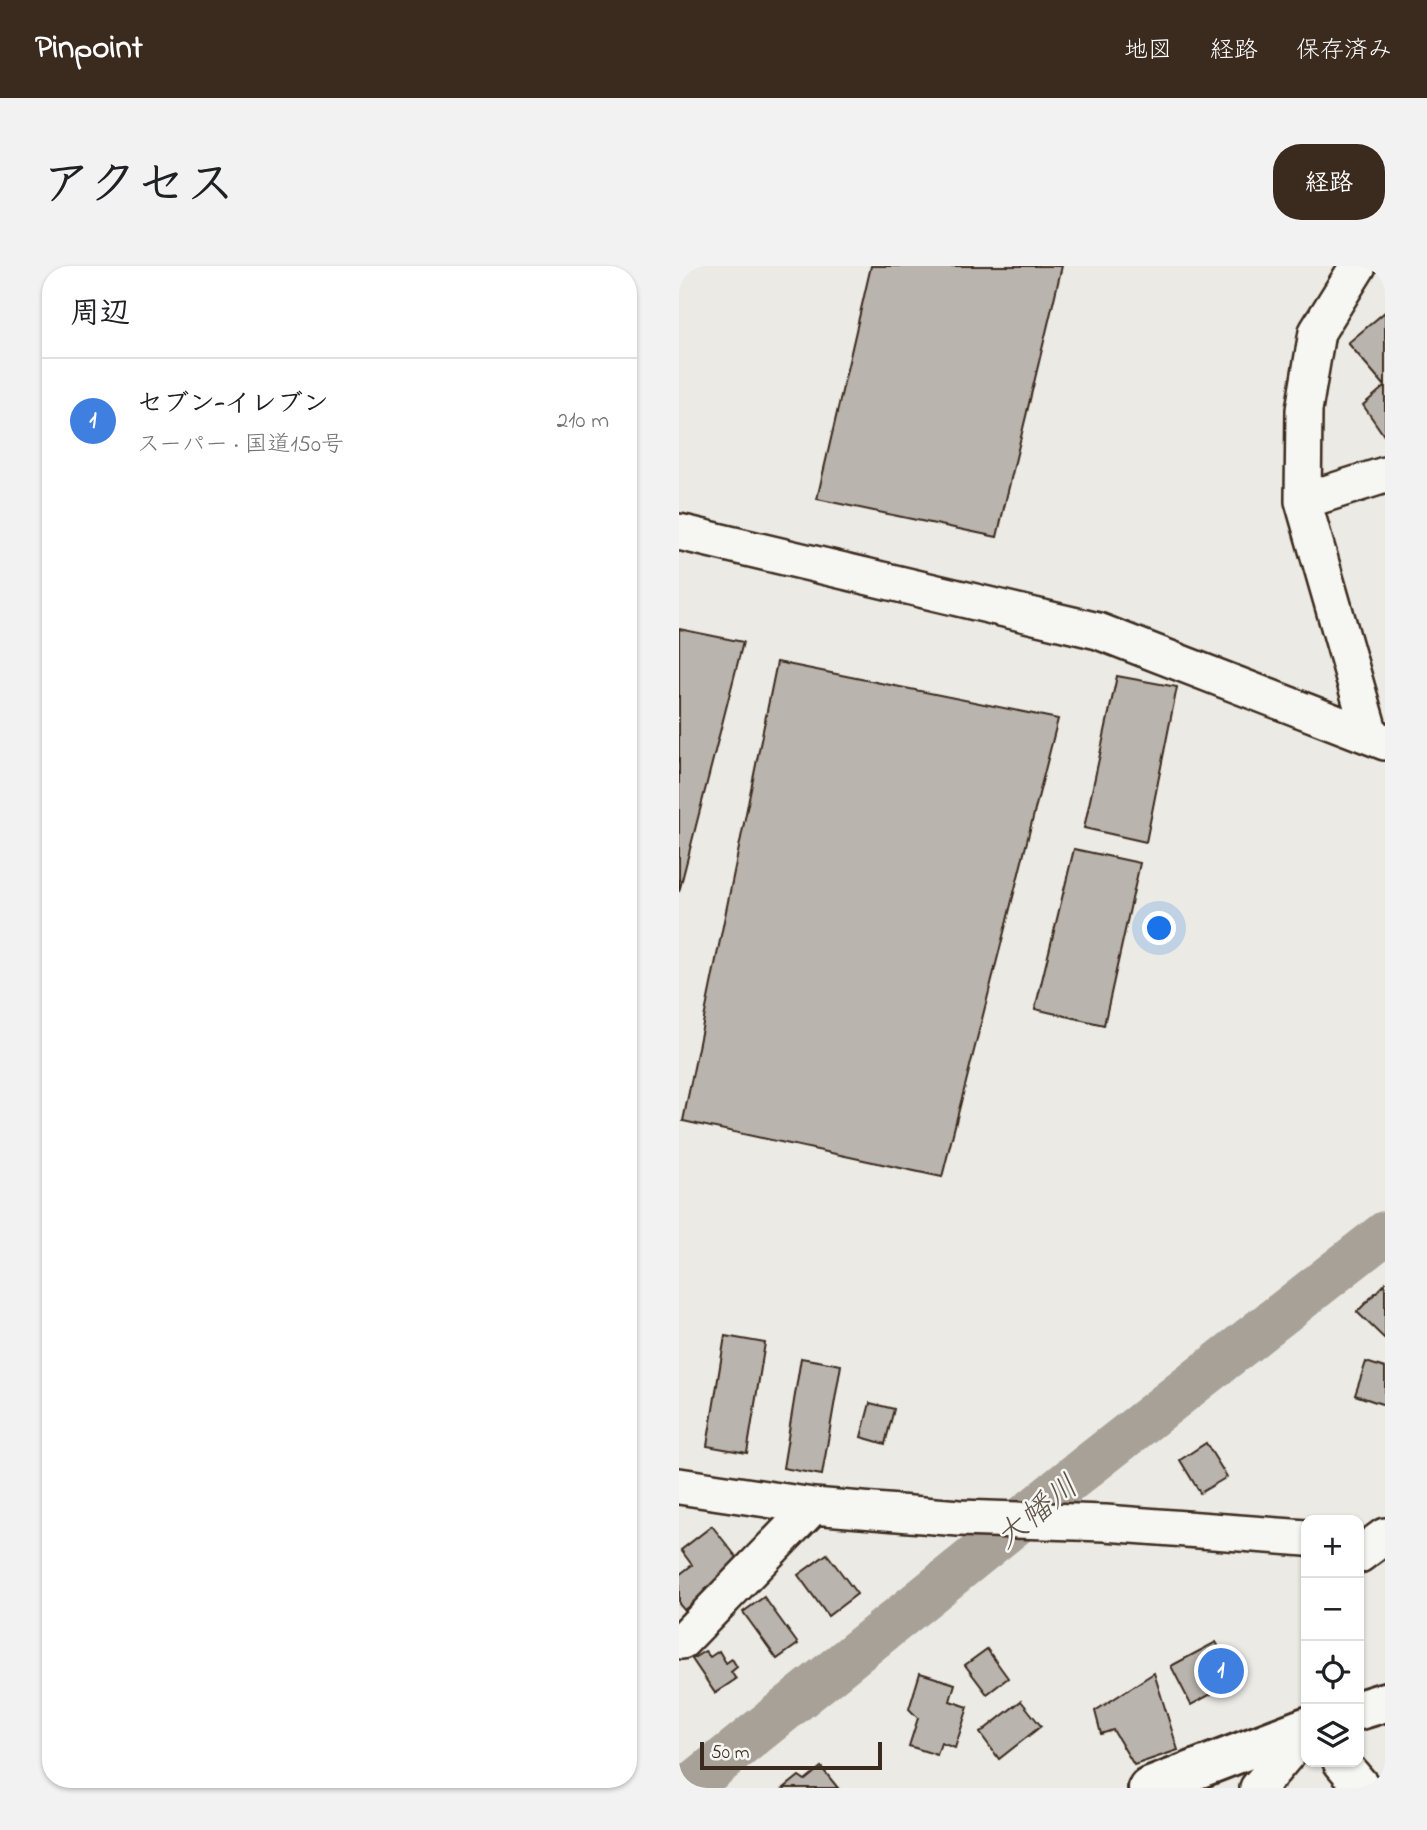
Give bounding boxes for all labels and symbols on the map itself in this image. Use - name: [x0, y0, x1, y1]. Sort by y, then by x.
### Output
- your location: [1142, 911, 1176, 945]
- water label: 大幡川: [986, 1465, 1090, 1562]
- pin: 1: [1198, 1645, 1244, 1697]
- scale bar: [700, 1739, 882, 1771]

